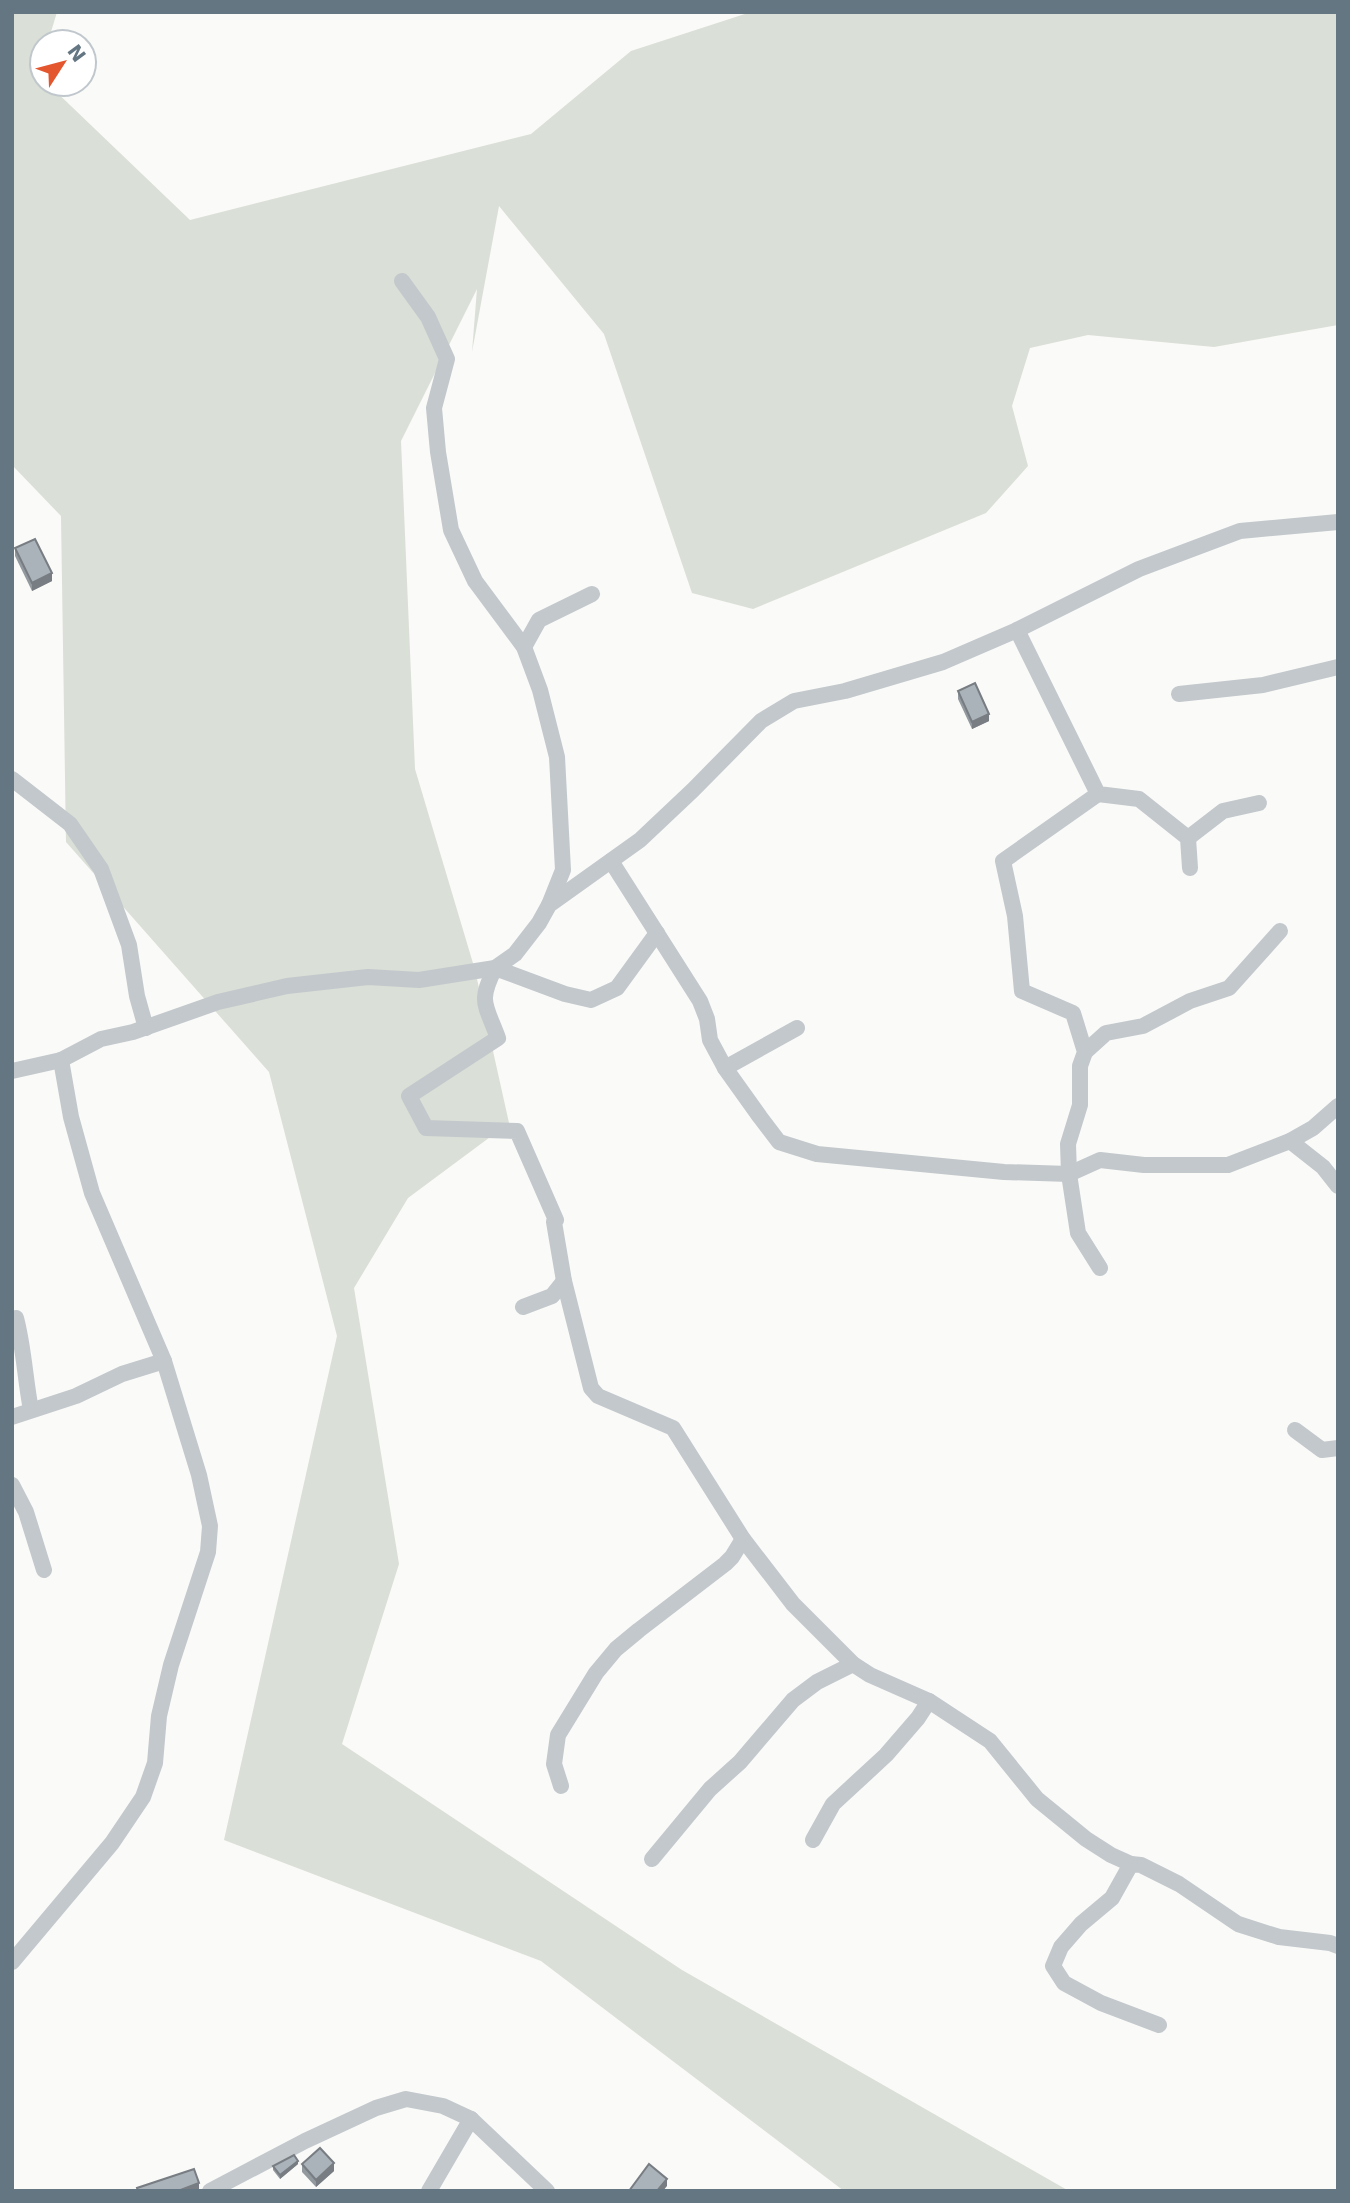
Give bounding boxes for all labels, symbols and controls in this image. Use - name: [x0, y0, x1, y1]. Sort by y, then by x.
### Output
- north arrow: [28, 28, 98, 98]
- text: N: [63, 40, 90, 66]

